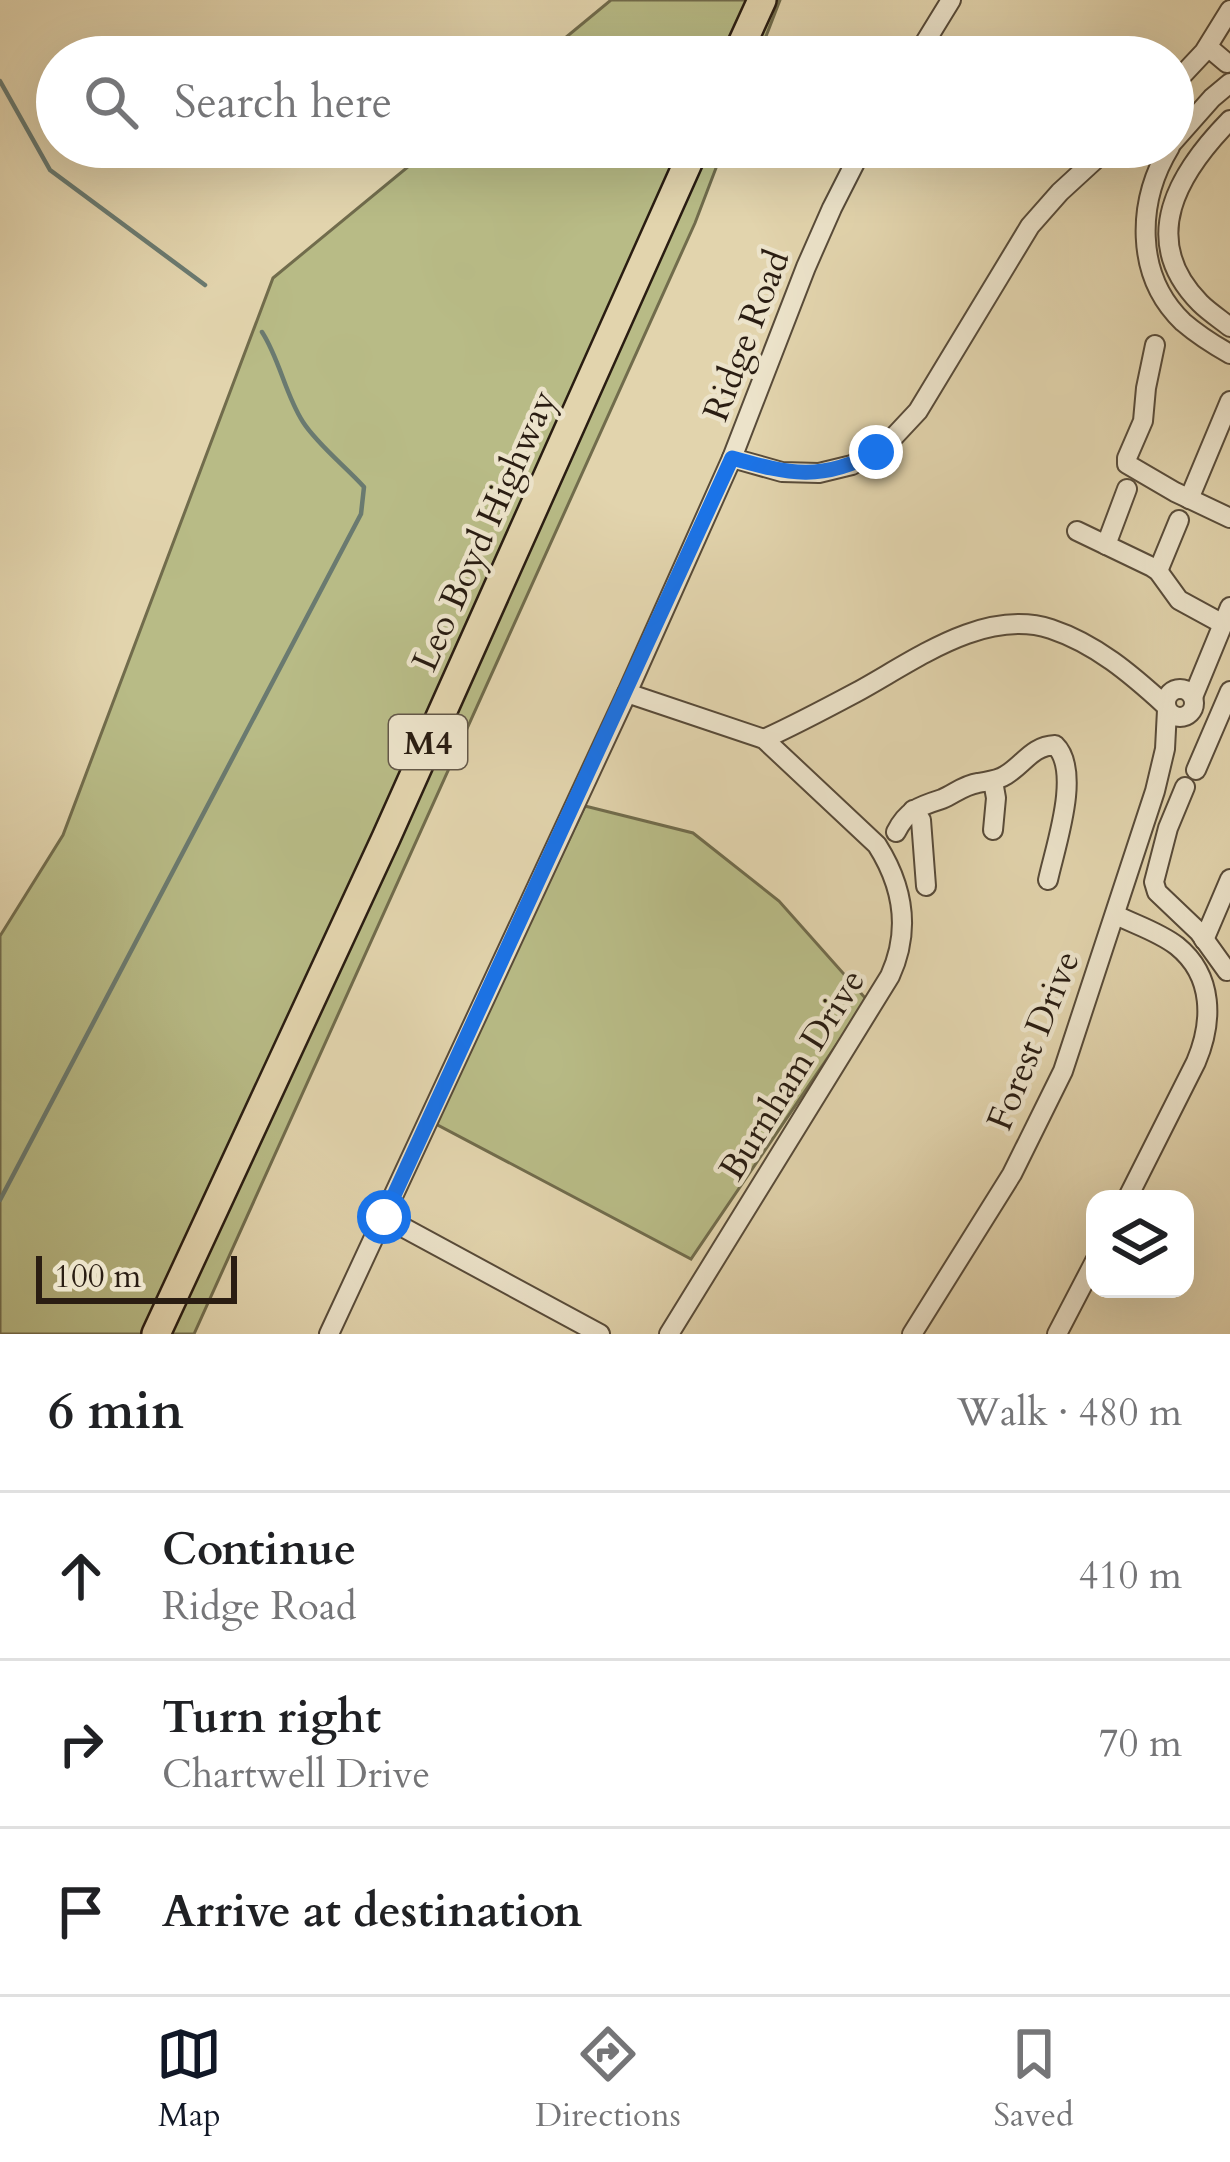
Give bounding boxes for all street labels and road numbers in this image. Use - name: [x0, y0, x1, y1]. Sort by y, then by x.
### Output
- street label: Ridge Road: [691, 243, 801, 428]
- street label: Leo Boyd Highway: [400, 382, 568, 679]
- road number: M4: [389, 715, 467, 769]
- street label: Forest Drive: [975, 943, 1092, 1138]
- street label: Burnham Drive: [708, 960, 877, 1190]

